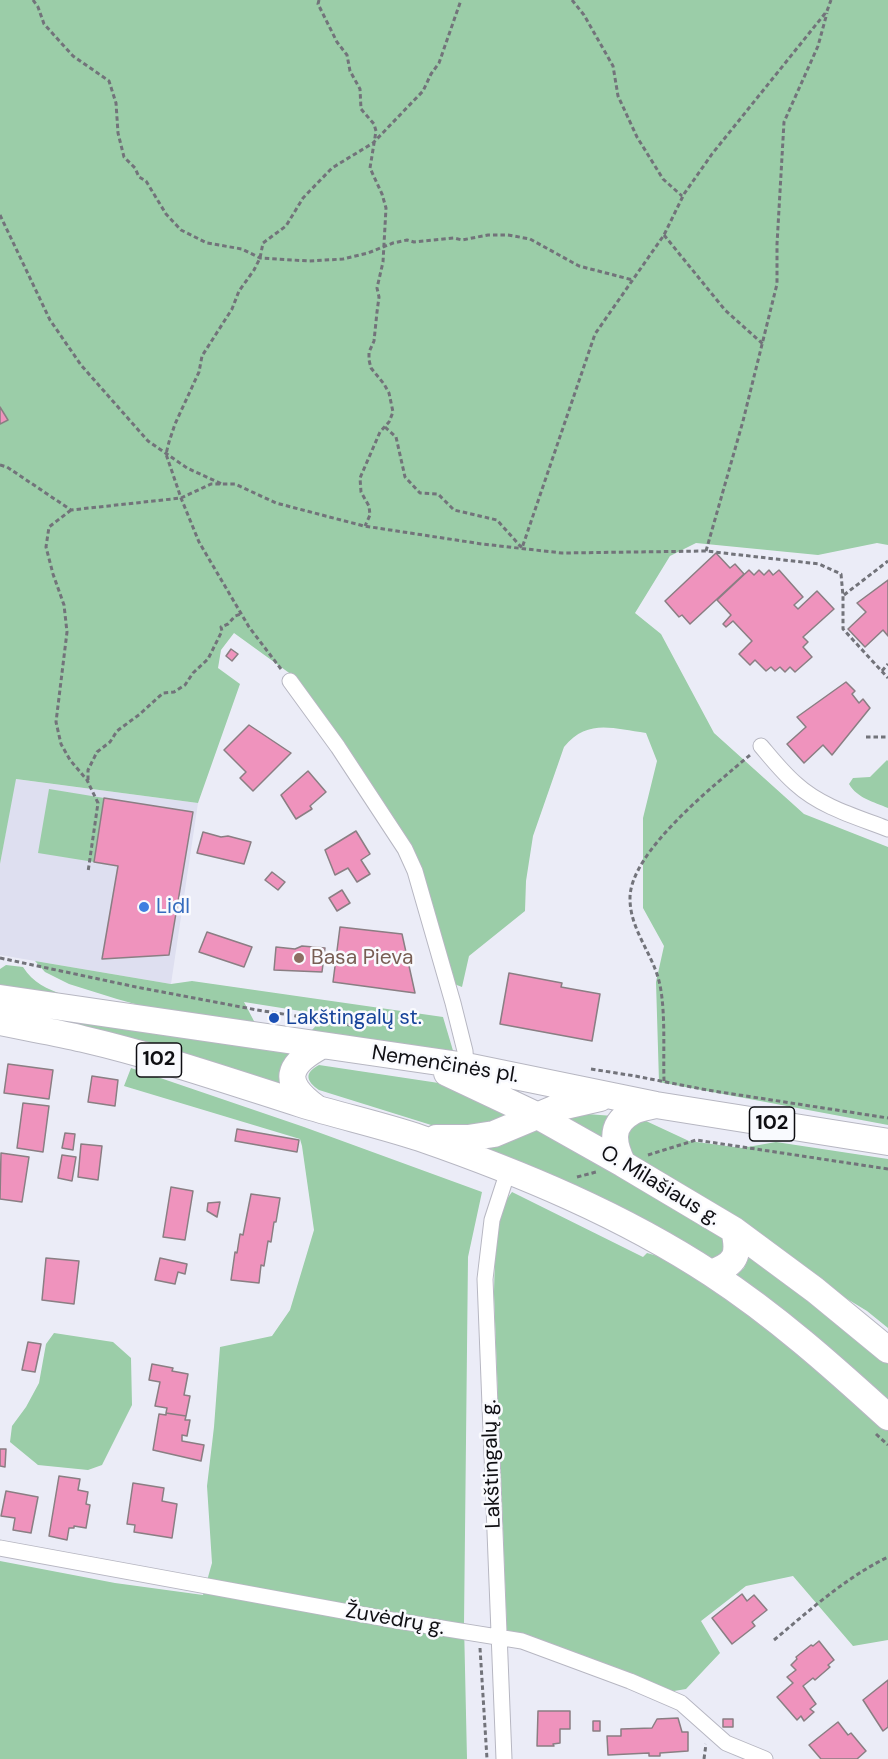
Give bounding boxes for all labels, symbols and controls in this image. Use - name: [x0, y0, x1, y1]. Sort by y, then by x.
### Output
- place label: Lidl: [156, 894, 190, 920]
- marker: Lidl: [137, 900, 151, 914]
- place label: Basa Pieva: [311, 945, 413, 971]
- marker: Basa Pieva: [292, 951, 306, 965]
- place label: Lakštingalų st.: [286, 1005, 422, 1031]
- marker: Lakštingalų st.: [267, 1011, 281, 1025]
- street label: Nemenčinės pl.: [370, 1041, 520, 1089]
- road number: 102: [136, 1043, 182, 1077]
- road number: 102: [750, 1107, 794, 1141]
- street label: O. Milašiaus g.: [596, 1140, 724, 1232]
- street label: Lakštingalų g.: [477, 1399, 507, 1529]
- street label: Žuvėdrų g.: [343, 1599, 447, 1641]

